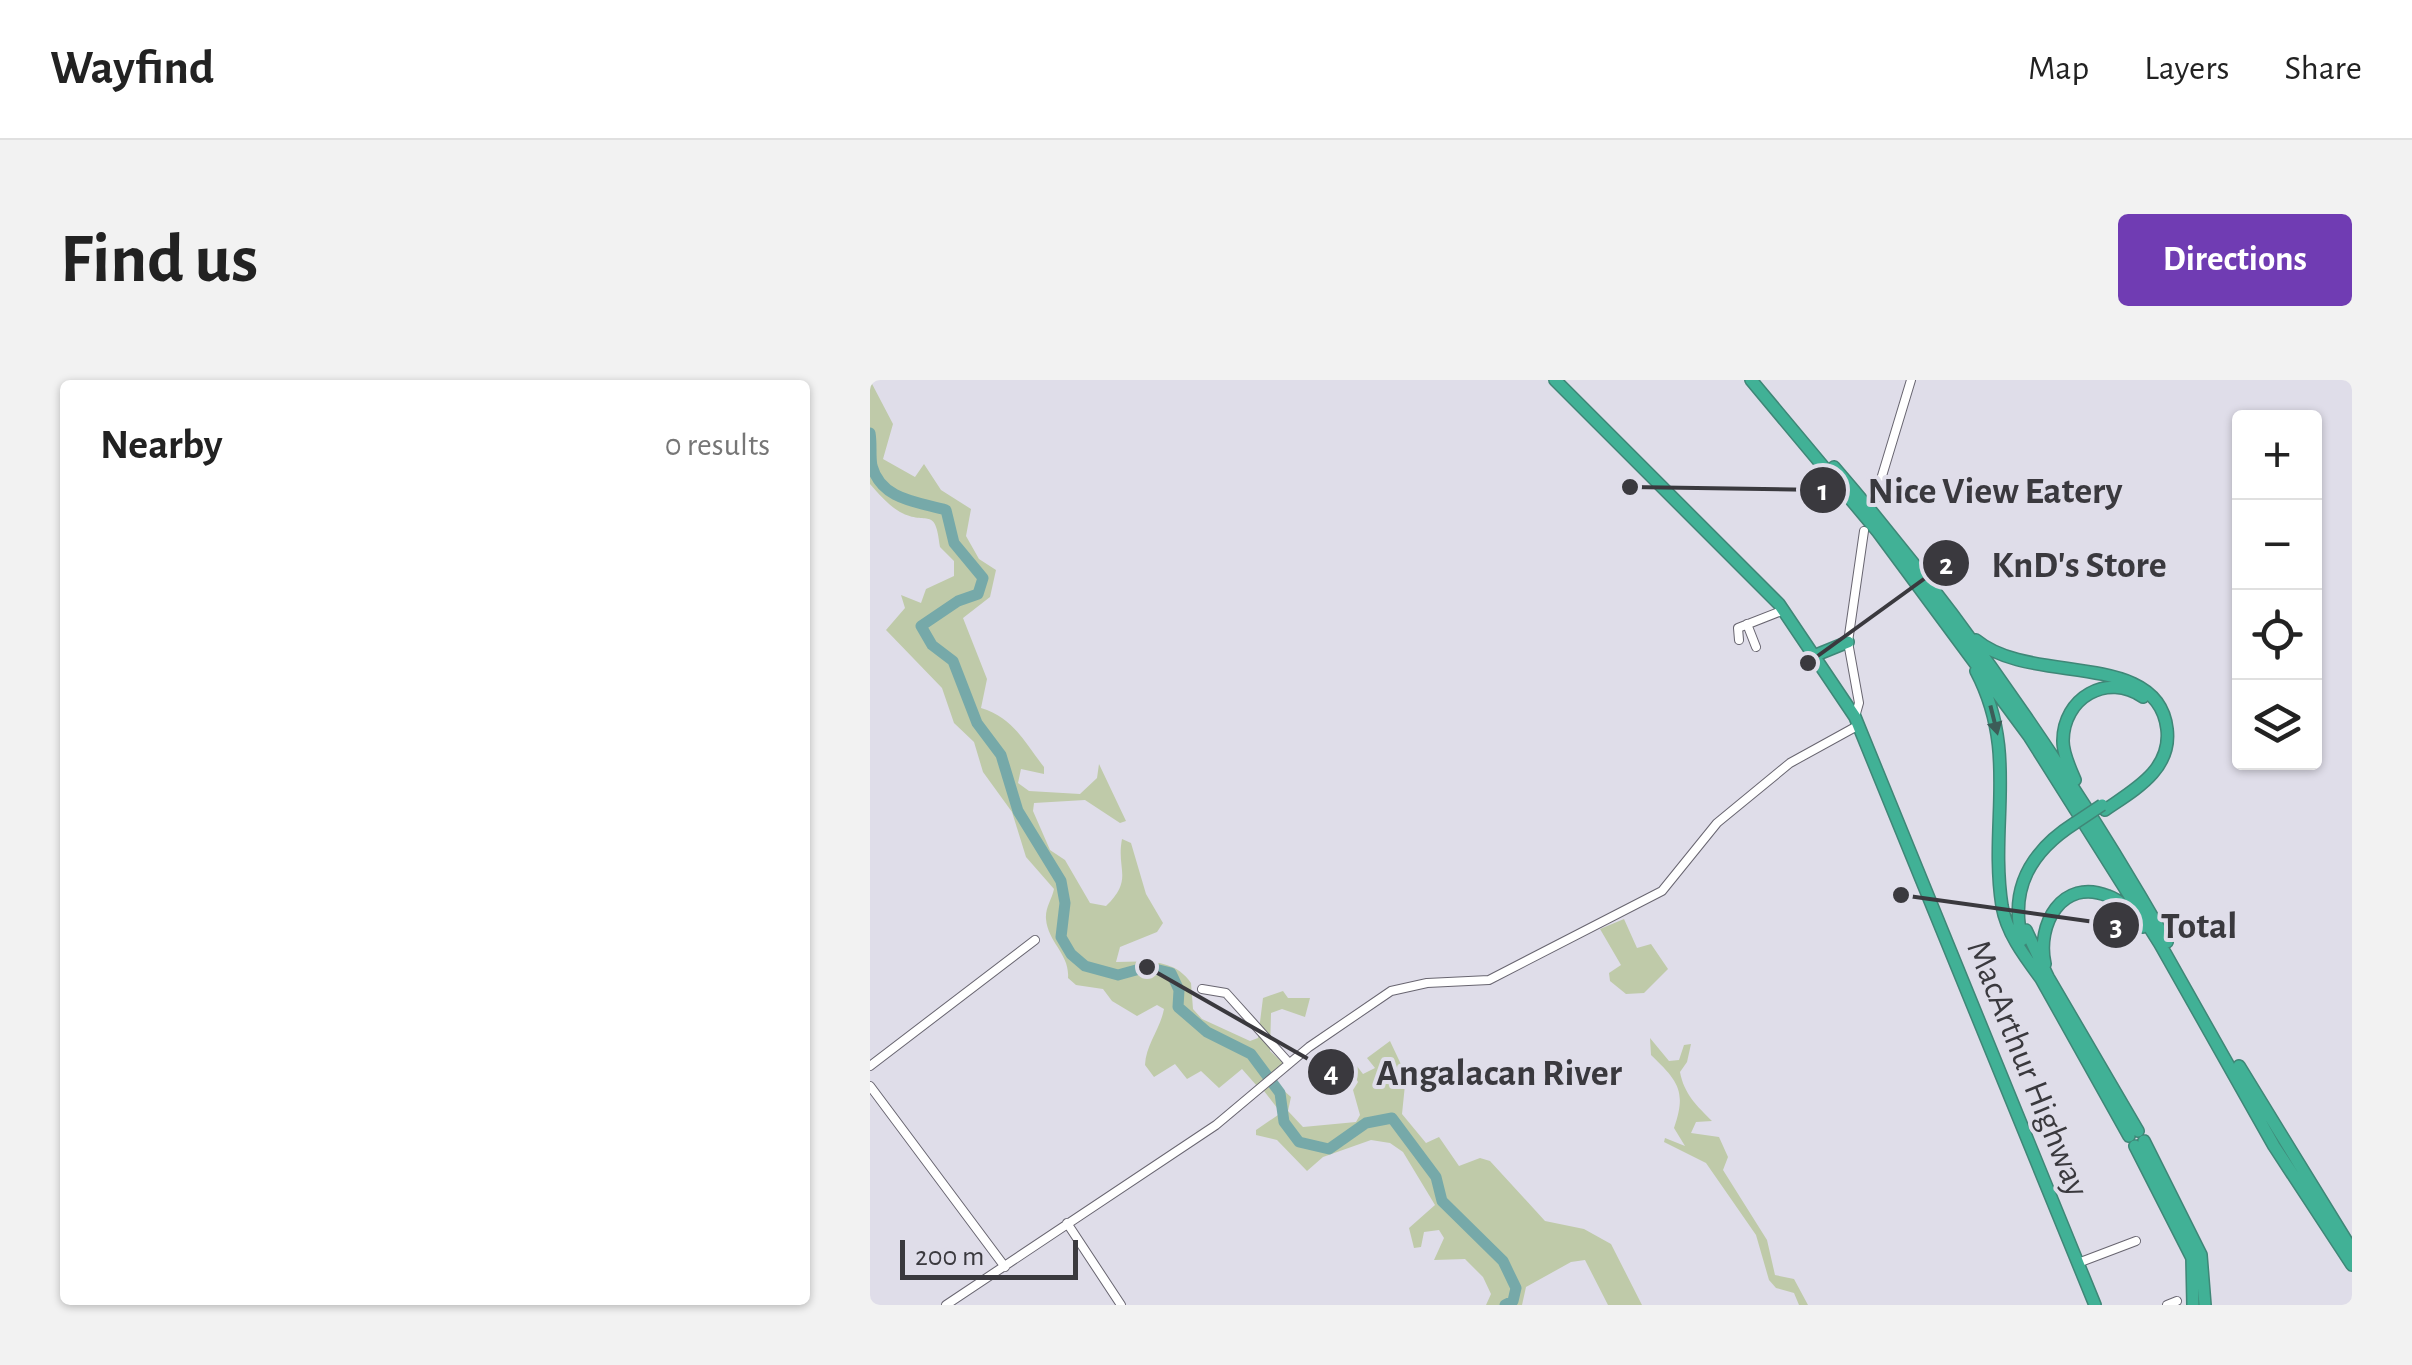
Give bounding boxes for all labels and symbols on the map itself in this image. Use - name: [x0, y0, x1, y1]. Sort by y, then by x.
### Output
- callout: Nice View Eatery: [1798, 456, 2143, 524]
- text: Nice View Eatery: [1867, 473, 2123, 511]
- text: 1: [1818, 476, 1828, 506]
- callout: KnD's Store: [1921, 529, 2187, 597]
- text: KnD's Store: [1991, 547, 2167, 585]
- text: 2: [1939, 550, 1953, 580]
- one-way arrow: [1987, 705, 2003, 736]
- callout: Total: [2091, 891, 2258, 959]
- text: Total: [2161, 908, 2237, 946]
- text: 3: [2110, 911, 2122, 941]
- street label: MacArthur Highway: [1960, 936, 2095, 1202]
- callout: Angalacan River: [1306, 1038, 1642, 1106]
- text: Angalacan River: [1376, 1055, 1623, 1093]
- text: 4: [1323, 1058, 1339, 1088]
- scale bar: [900, 1235, 1078, 1280]

